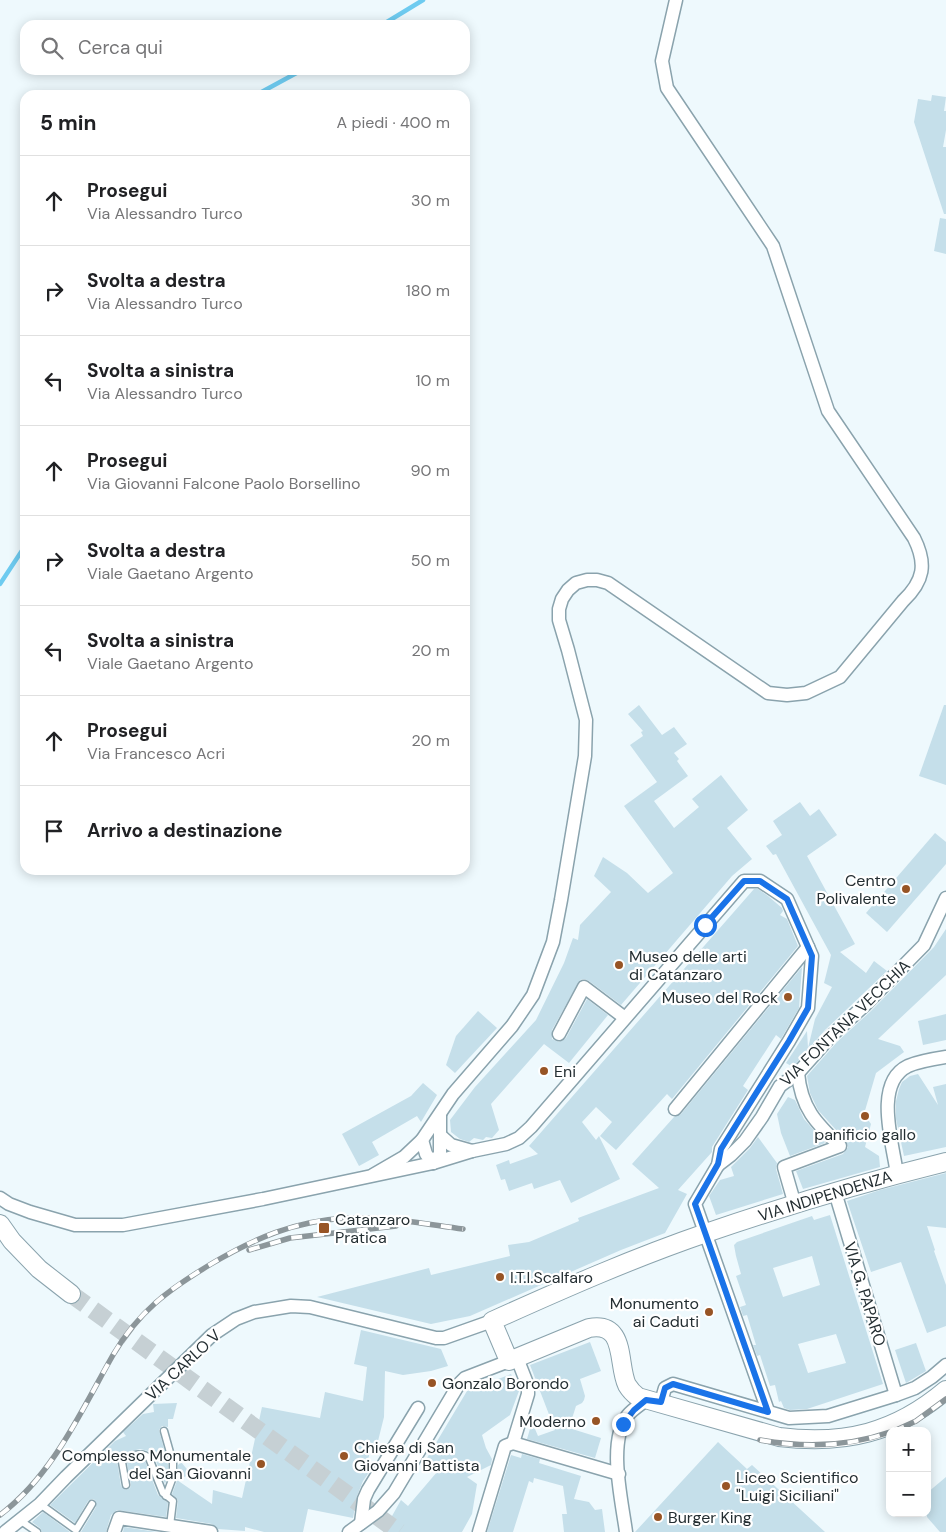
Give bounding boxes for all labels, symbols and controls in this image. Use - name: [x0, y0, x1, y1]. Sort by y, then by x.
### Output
- search box: [20, 20, 470, 75]
- icon: search: [38, 34, 66, 62]
- text: Cerca qui: [78, 35, 163, 60]
- text: 5 min: [40, 109, 96, 137]
- text: A piedi · 400 m: [337, 112, 450, 133]
- text: Prosegui: [87, 178, 167, 203]
- icon: ahead: [40, 187, 68, 215]
- text: 30 m: [411, 190, 450, 211]
- text: Via Alessandro Turco: [87, 203, 243, 224]
- text: Svolta a destra: [87, 268, 226, 293]
- icon: right: [40, 277, 68, 305]
- text: 180 m: [406, 280, 450, 301]
- text: Via Alessandro Turco: [87, 293, 243, 314]
- text: Svolta a sinistra: [87, 358, 234, 383]
- icon: left: [40, 367, 68, 395]
- text: 10 m: [416, 370, 450, 391]
- text: Via Alessandro Turco: [87, 383, 243, 404]
- text: Prosegui: [87, 448, 167, 473]
- icon: ahead: [40, 457, 68, 485]
- text: 90 m: [410, 460, 450, 481]
- text: Via Giovanni Falcone Paolo Borsellino: [87, 473, 360, 494]
- text: Svolta a destra: [87, 538, 226, 563]
- icon: right: [40, 547, 68, 575]
- text: 50 m: [411, 550, 450, 571]
- text: Viale Gaetano Argento: [87, 563, 253, 584]
- text: Svolta a sinistra: [87, 628, 234, 653]
- icon: left: [40, 637, 68, 665]
- text: 20 m: [411, 640, 450, 661]
- text: Viale Gaetano Argento: [87, 653, 253, 674]
- text: Prosegui: [87, 718, 167, 743]
- icon: ahead: [40, 727, 68, 755]
- text: 20 m: [411, 730, 450, 751]
- text: Via Francesco Acri: [87, 743, 225, 764]
- icon: arrive: [40, 817, 68, 845]
- text: Arrivo a destinazione: [87, 818, 282, 843]
- place label: Centro Polivalente: [817, 870, 896, 909]
- marker: Centro Polivalente: [900, 883, 912, 895]
- route start: [694, 914, 717, 937]
- place label: Museo delle arti di Catanzaro: [629, 946, 747, 985]
- street label: VIA FONTANA VECCHIA: [775, 955, 915, 1091]
- marker: Museo delle arti di Catanzaro: [613, 959, 625, 971]
- place label: Museo del Rock: [662, 987, 778, 1008]
- marker: Museo del Rock: [782, 991, 794, 1003]
- place label: Eni: [554, 1061, 576, 1082]
- marker: Eni: [538, 1065, 550, 1077]
- marker: panificio gallo: [859, 1110, 871, 1122]
- place label: panificio gallo: [814, 1124, 916, 1145]
- street label: VIA INDIPENDENZA: [756, 1166, 895, 1226]
- place label: Catanzaro Pratica: [335, 1209, 410, 1248]
- marker: Catanzaro Pratica: [317, 1221, 331, 1235]
- street label: VIA G. PAPARO: [839, 1239, 891, 1349]
- place label: I.T.I.Scalfaro: [510, 1267, 593, 1288]
- marker: I.T.I.Scalfaro: [494, 1271, 506, 1283]
- place label: Monumento ai Caduti: [610, 1293, 699, 1332]
- marker: Monumento ai Caduti: [703, 1306, 715, 1318]
- street label: VIA CARLO V: [141, 1325, 225, 1405]
- place label: Gonzalo Borondo: [442, 1373, 569, 1394]
- marker: Gonzalo Borondo: [426, 1377, 438, 1389]
- place label: Moderno: [519, 1411, 586, 1432]
- route end: [612, 1413, 635, 1436]
- marker: Moderno: [590, 1415, 602, 1427]
- map controls: [886, 1427, 931, 1517]
- button: +: [886, 1427, 931, 1472]
- place label: Chiesa di San Giovanni Battista: [354, 1437, 479, 1476]
- place label: Complesso Monumentale del San Giovanni: [62, 1445, 251, 1484]
- marker: Chiesa di San Giovanni Battista: [338, 1450, 350, 1462]
- marker: Complesso Monumentale del San Giovanni: [255, 1458, 267, 1470]
- place label: Liceo Scientifico "Luigi Siciliani": [736, 1467, 859, 1506]
- button: −: [886, 1472, 931, 1517]
- marker: Liceo Scientifico "Luigi Siciliani": [720, 1480, 732, 1492]
- place label: Burger King: [668, 1507, 752, 1528]
- marker: Burger King: [652, 1511, 664, 1523]

